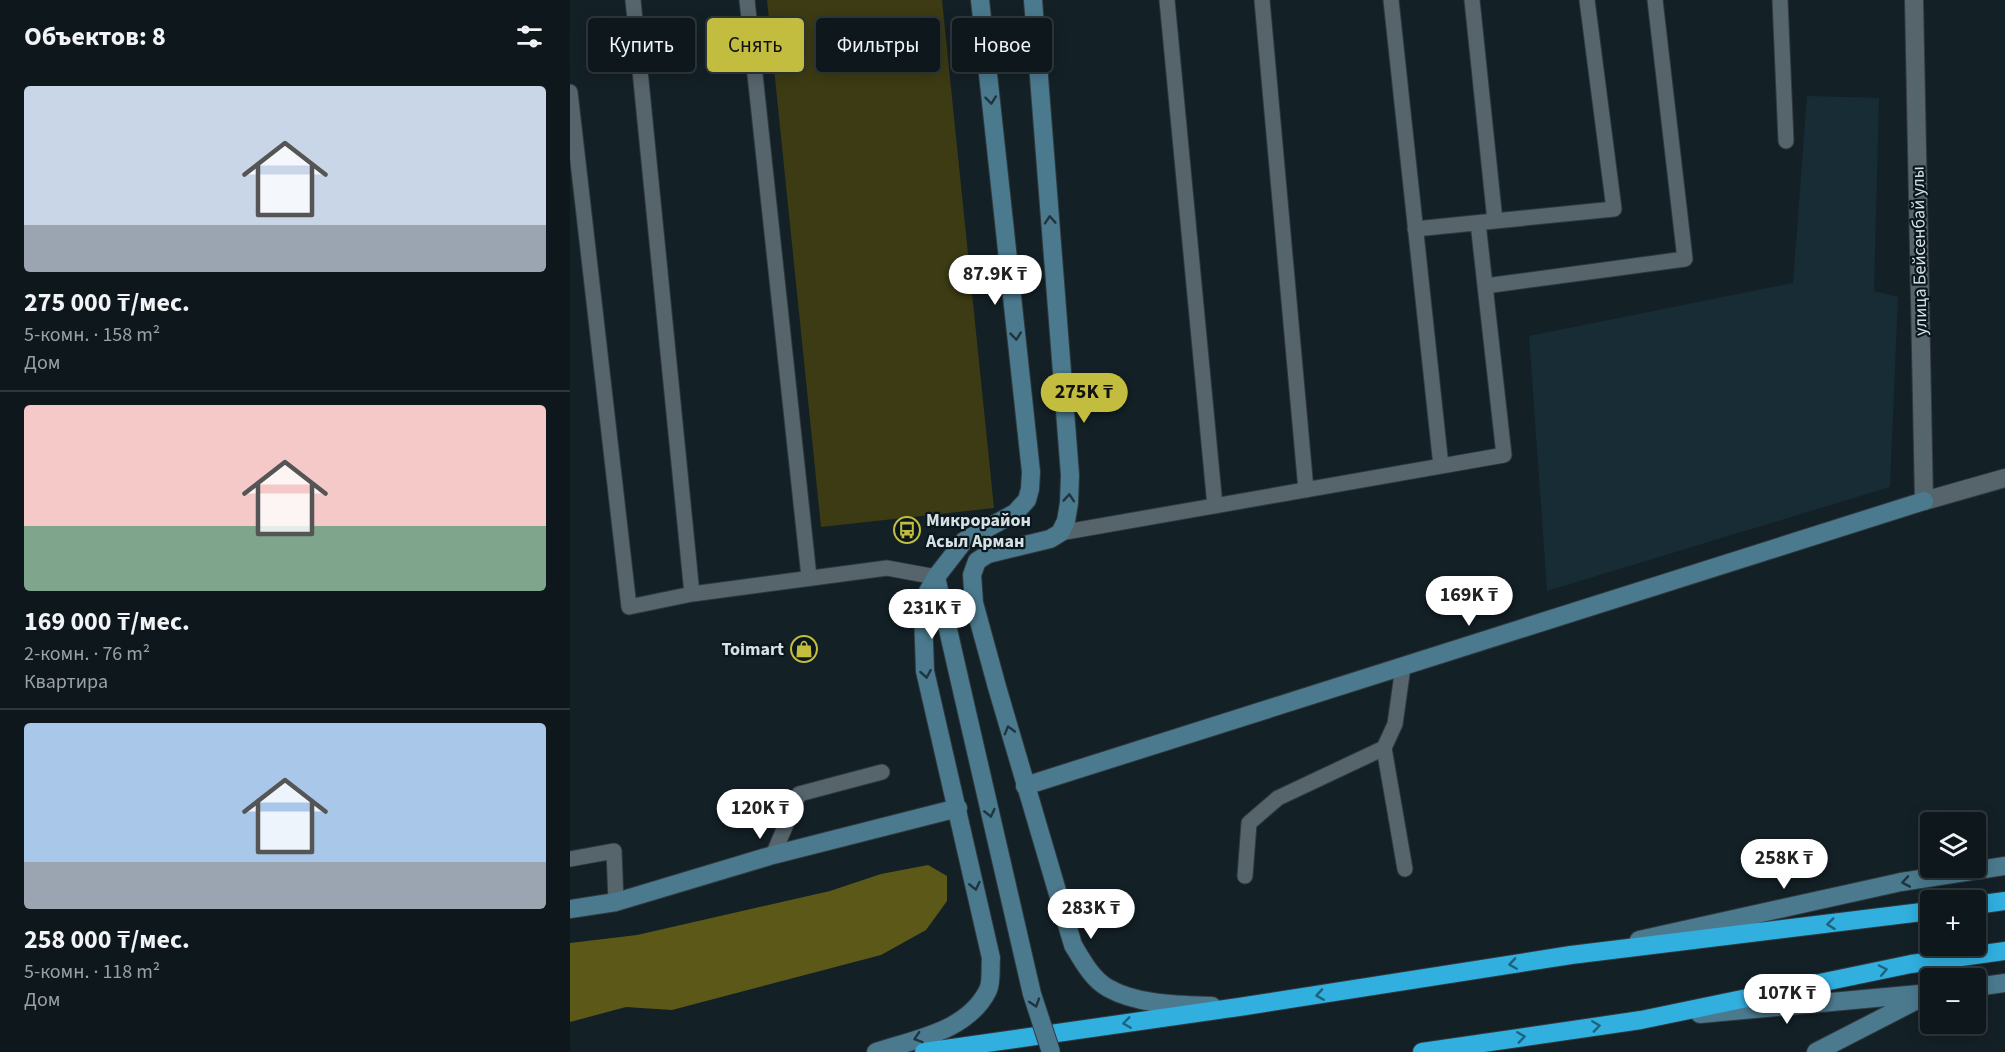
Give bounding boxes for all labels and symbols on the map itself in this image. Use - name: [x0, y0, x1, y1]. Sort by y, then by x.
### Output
- one-way arrow: [984, 95, 997, 104]
- street label: улица Бейсенбай улы: [1906, 166, 1933, 336]
- one-way arrow: [1044, 215, 1057, 224]
- pin: 87.9K ₸: [940, 255, 1050, 306]
- one-way arrow: [1009, 331, 1022, 340]
- pin: 275K ₸: [1035, 373, 1133, 424]
- one-way arrow: [1062, 493, 1075, 502]
- place label: Микрорайон Асыл Арман: [925, 508, 1031, 554]
- bus stop icon: Микрорайон Асыл Арман: [892, 515, 922, 545]
- pin: 169K ₸: [1420, 576, 1518, 627]
- pin: 231K ₸: [883, 589, 981, 640]
- shop icon: Toimart: [789, 634, 819, 664]
- place label: Toimart: [721, 637, 784, 662]
- one-way arrow: [920, 670, 932, 679]
- one-way arrow: [1004, 725, 1016, 736]
- pin: 120K ₸: [711, 789, 809, 840]
- one-way arrow: [983, 808, 996, 818]
- pin: 258K ₸: [1735, 839, 1833, 890]
- one-way arrow: [1901, 875, 1910, 887]
- one-way arrow: [968, 880, 981, 890]
- pin: 283K ₸: [1042, 889, 1140, 940]
- one-way arrow: [1826, 917, 1835, 929]
- one-way arrow: [1508, 957, 1518, 970]
- one-way arrow: [1878, 964, 1888, 977]
- pin: 107K ₸: [1738, 974, 1836, 1025]
- one-way arrow: [1316, 988, 1325, 1000]
- one-way arrow: [1028, 997, 1041, 1008]
- one-way arrow: [1123, 1017, 1132, 1029]
- one-way arrow: [1592, 1021, 1601, 1033]
- one-way arrow: [913, 1031, 924, 1044]
- one-way arrow: [1517, 1032, 1526, 1044]

